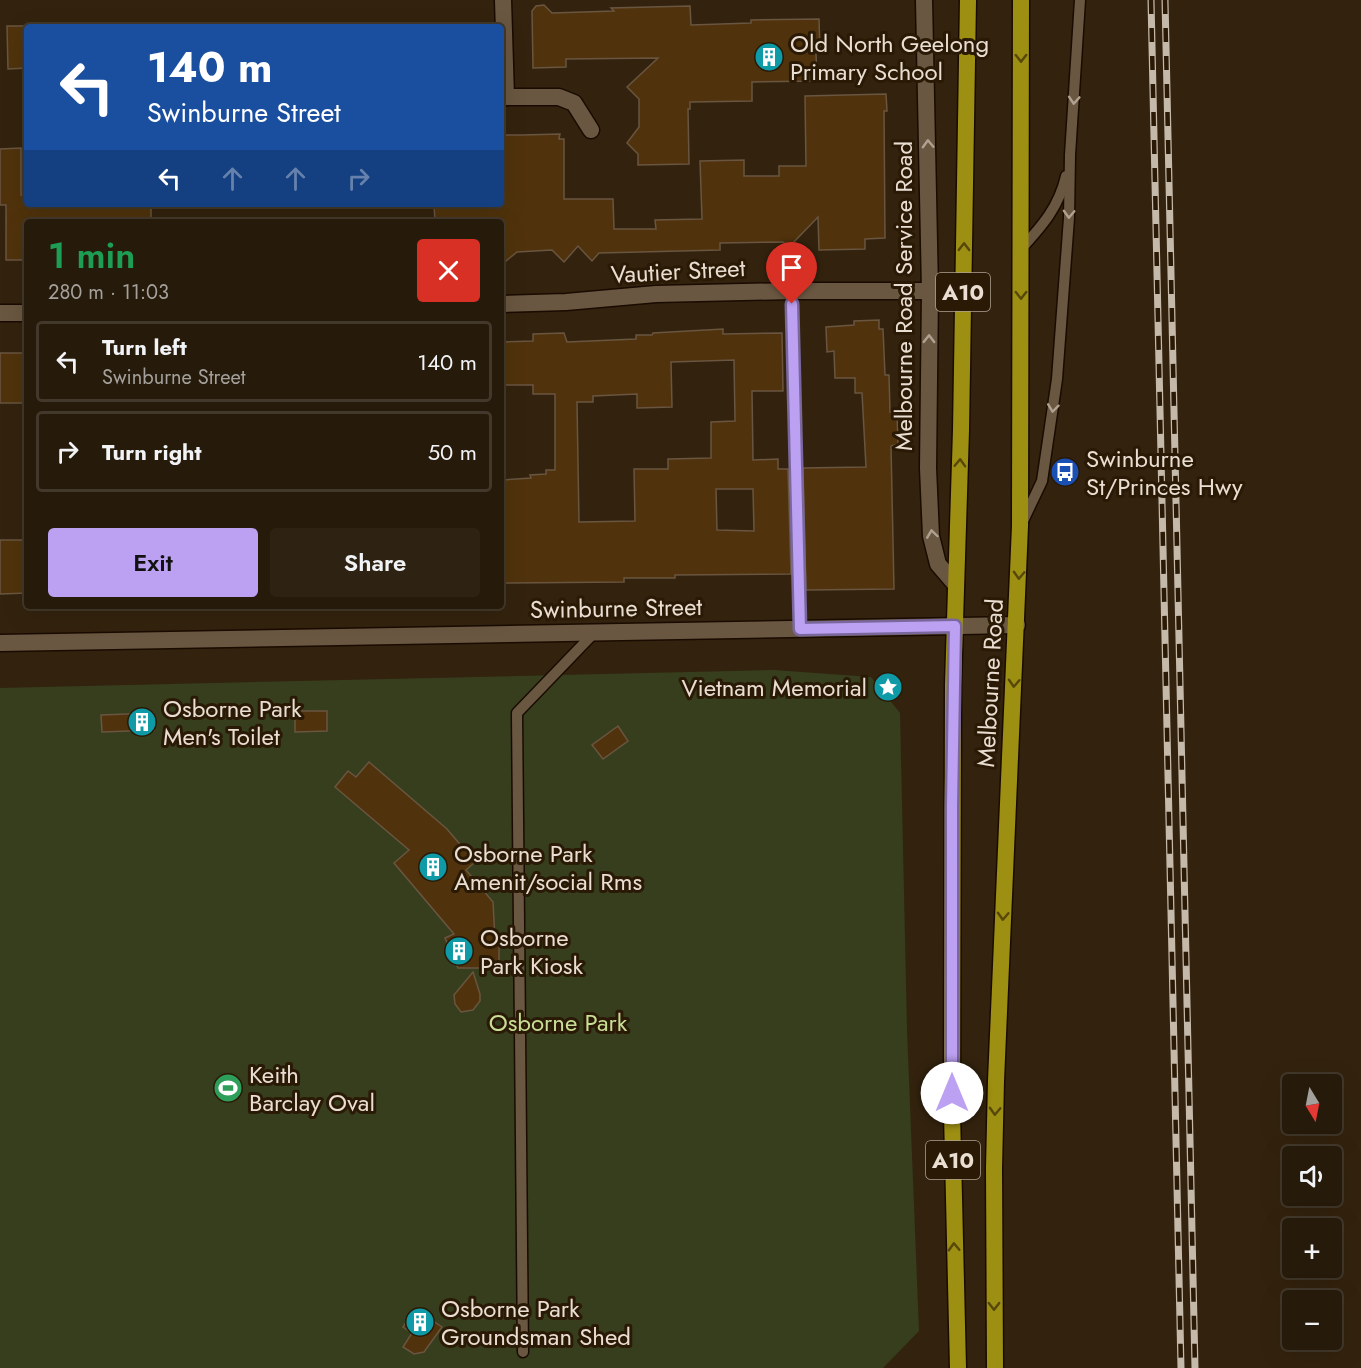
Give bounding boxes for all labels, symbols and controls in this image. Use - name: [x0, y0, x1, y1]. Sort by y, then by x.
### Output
- place label: Old North Geelong Primary School: [790, 26, 989, 89]
- text: 140 m: [147, 37, 273, 98]
- building icon: Old North Geelong Primary School: [753, 41, 785, 73]
- icon: left: [48, 48, 126, 126]
- one-way arrow: [1015, 54, 1027, 63]
- text: Swinburne Street: [147, 93, 341, 132]
- one-way arrow: [1068, 96, 1081, 105]
- one-way arrow: [921, 140, 934, 149]
- street label: Melbourne Road Service Road: [886, 141, 921, 451]
- icon: left: [153, 162, 186, 195]
- icon: ahead: [216, 162, 249, 195]
- icon: ahead: [279, 162, 312, 195]
- icon: right: [342, 162, 375, 195]
- one-way arrow: [1063, 209, 1076, 218]
- text: 1 min: [48, 229, 135, 281]
- button: close: [417, 239, 480, 302]
- pin: [766, 242, 817, 304]
- one-way arrow: [958, 243, 970, 252]
- street label: Vautier Street: [610, 250, 746, 292]
- icon: arrive: [775, 251, 808, 284]
- road number: A10: [936, 273, 990, 311]
- text: 280 m · 11:03: [48, 278, 169, 307]
- one-way arrow: [1015, 291, 1027, 300]
- text: Turn left: [102, 331, 187, 363]
- one-way arrow: [923, 335, 936, 344]
- icon: left: [51, 345, 84, 378]
- text: 140 m: [417, 346, 477, 378]
- text: Swinburne Street: [102, 363, 246, 392]
- one-way arrow: [1047, 404, 1060, 413]
- icon: right: [51, 435, 84, 468]
- text: Turn right: [102, 436, 202, 468]
- text: 50 m: [428, 436, 477, 468]
- place label: Swinburne St/Princes Hwy: [1086, 441, 1243, 504]
- bus stop icon: Swinburne St/Princes Hwy: [1049, 456, 1081, 488]
- one-way arrow: [953, 459, 966, 468]
- button: Exit: [48, 528, 258, 597]
- button: Share: [270, 528, 480, 597]
- one-way arrow: [926, 529, 938, 539]
- one-way arrow: [1012, 571, 1025, 580]
- street label: Swinburne Street: [530, 589, 703, 627]
- street label: Melbourne Road: [968, 598, 1012, 768]
- place label: Vietnam Memorial: [682, 670, 867, 705]
- place icon: Vietnam Memorial: [872, 671, 904, 703]
- one-way arrow: [1008, 679, 1021, 688]
- place label: Osborne Park Men's Toilet: [163, 691, 302, 754]
- building icon: Osborne Park Men's Toilet: [126, 706, 158, 738]
- place label: Osborne Park Amenit/social Rms: [454, 836, 642, 899]
- building icon: Osborne Park Amenit/social Rms: [417, 851, 449, 883]
- one-way arrow: [996, 911, 1009, 920]
- place label: Osborne Park Kiosk: [480, 920, 584, 983]
- building icon: Osborne Park Kiosk: [443, 935, 475, 967]
- park label: Osborne Park: [489, 1005, 628, 1040]
- place label: Keith Barclay Oval: [249, 1057, 375, 1120]
- position arrow: [920, 1061, 984, 1125]
- sports icon: Keith Barclay Oval: [212, 1072, 244, 1104]
- north arrow: [1282, 1074, 1342, 1134]
- map controls: [1282, 1074, 1342, 1350]
- one-way arrow: [989, 1106, 1001, 1115]
- road number: A10: [926, 1141, 980, 1179]
- button: sound: [1282, 1146, 1342, 1206]
- button: +: [1282, 1218, 1342, 1278]
- one-way arrow: [948, 1242, 961, 1251]
- button: −: [1282, 1290, 1342, 1350]
- place label: Osborne Park Groundsman Shed: [441, 1291, 631, 1354]
- one-way arrow: [988, 1301, 1001, 1310]
- building icon: Osborne Park Groundsman Shed: [404, 1306, 436, 1338]

